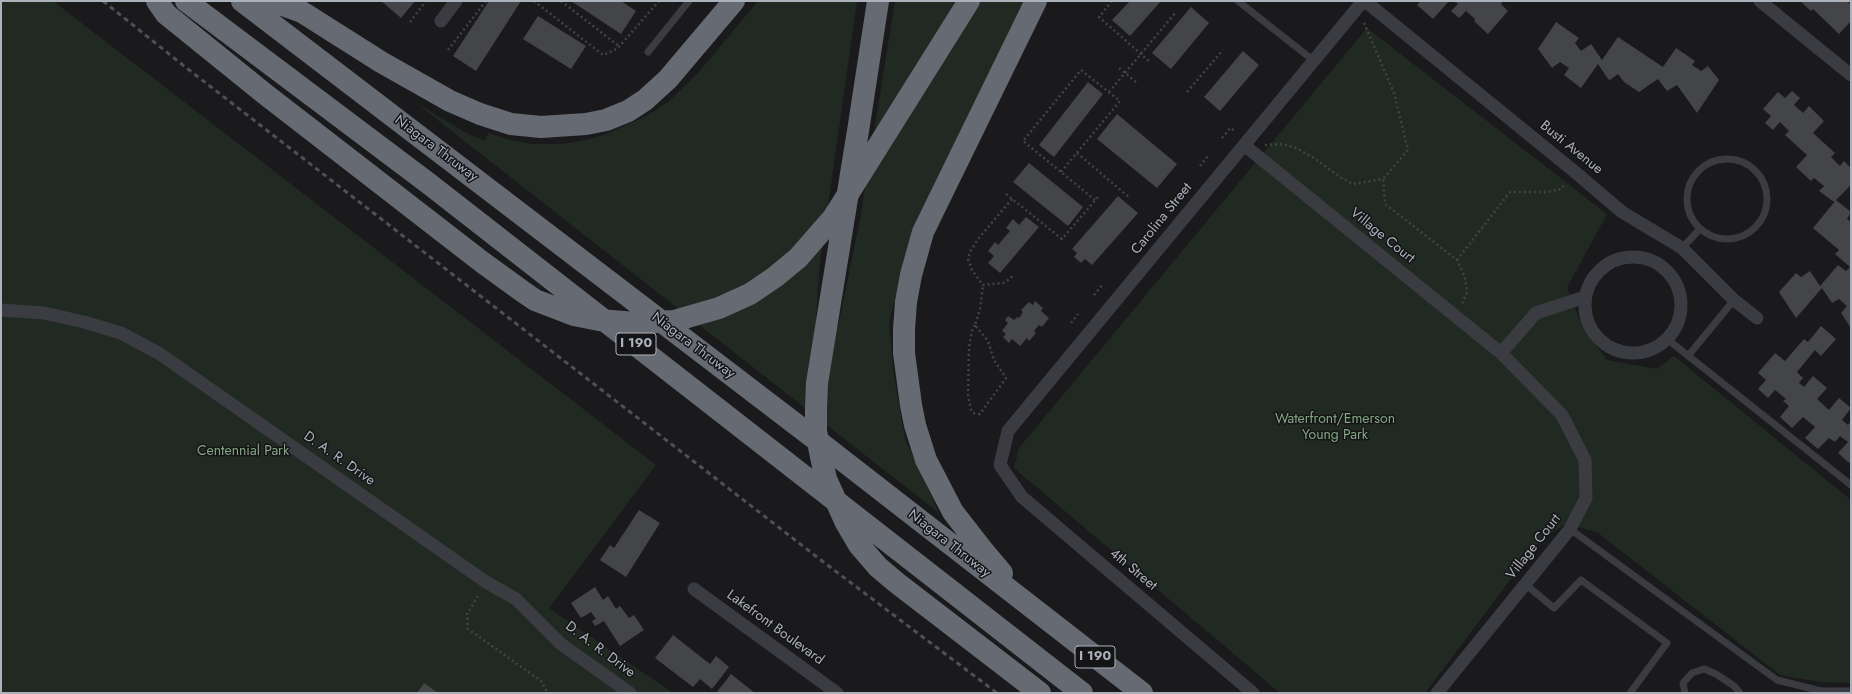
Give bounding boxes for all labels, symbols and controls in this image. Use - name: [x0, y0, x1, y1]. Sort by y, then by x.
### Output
- street label: Niagara Thruway: [391, 112, 481, 186]
- street label: Busti Avenue: [1536, 118, 1606, 178]
- street label: Carolina Street: [1128, 180, 1196, 258]
- street label: Village Court: [1346, 205, 1418, 267]
- street label: Niagara Thruway: [648, 309, 738, 383]
- road number: I 190: [616, 333, 656, 355]
- park label: Waterfront/Emerson Young Park: [1275, 412, 1395, 444]
- street label: D. A. R. Drive: [300, 428, 378, 490]
- park label: Centennial Park: [197, 444, 289, 460]
- street label: Niagara Thruway: [904, 507, 994, 581]
- street label: Village Court: [1503, 511, 1565, 583]
- street label: 4th Street: [1106, 545, 1160, 595]
- street label: Lakefront Boulevard: [723, 587, 827, 669]
- street label: D. A. R. Drive: [562, 618, 638, 682]
- road number: I 190: [1075, 646, 1115, 668]

